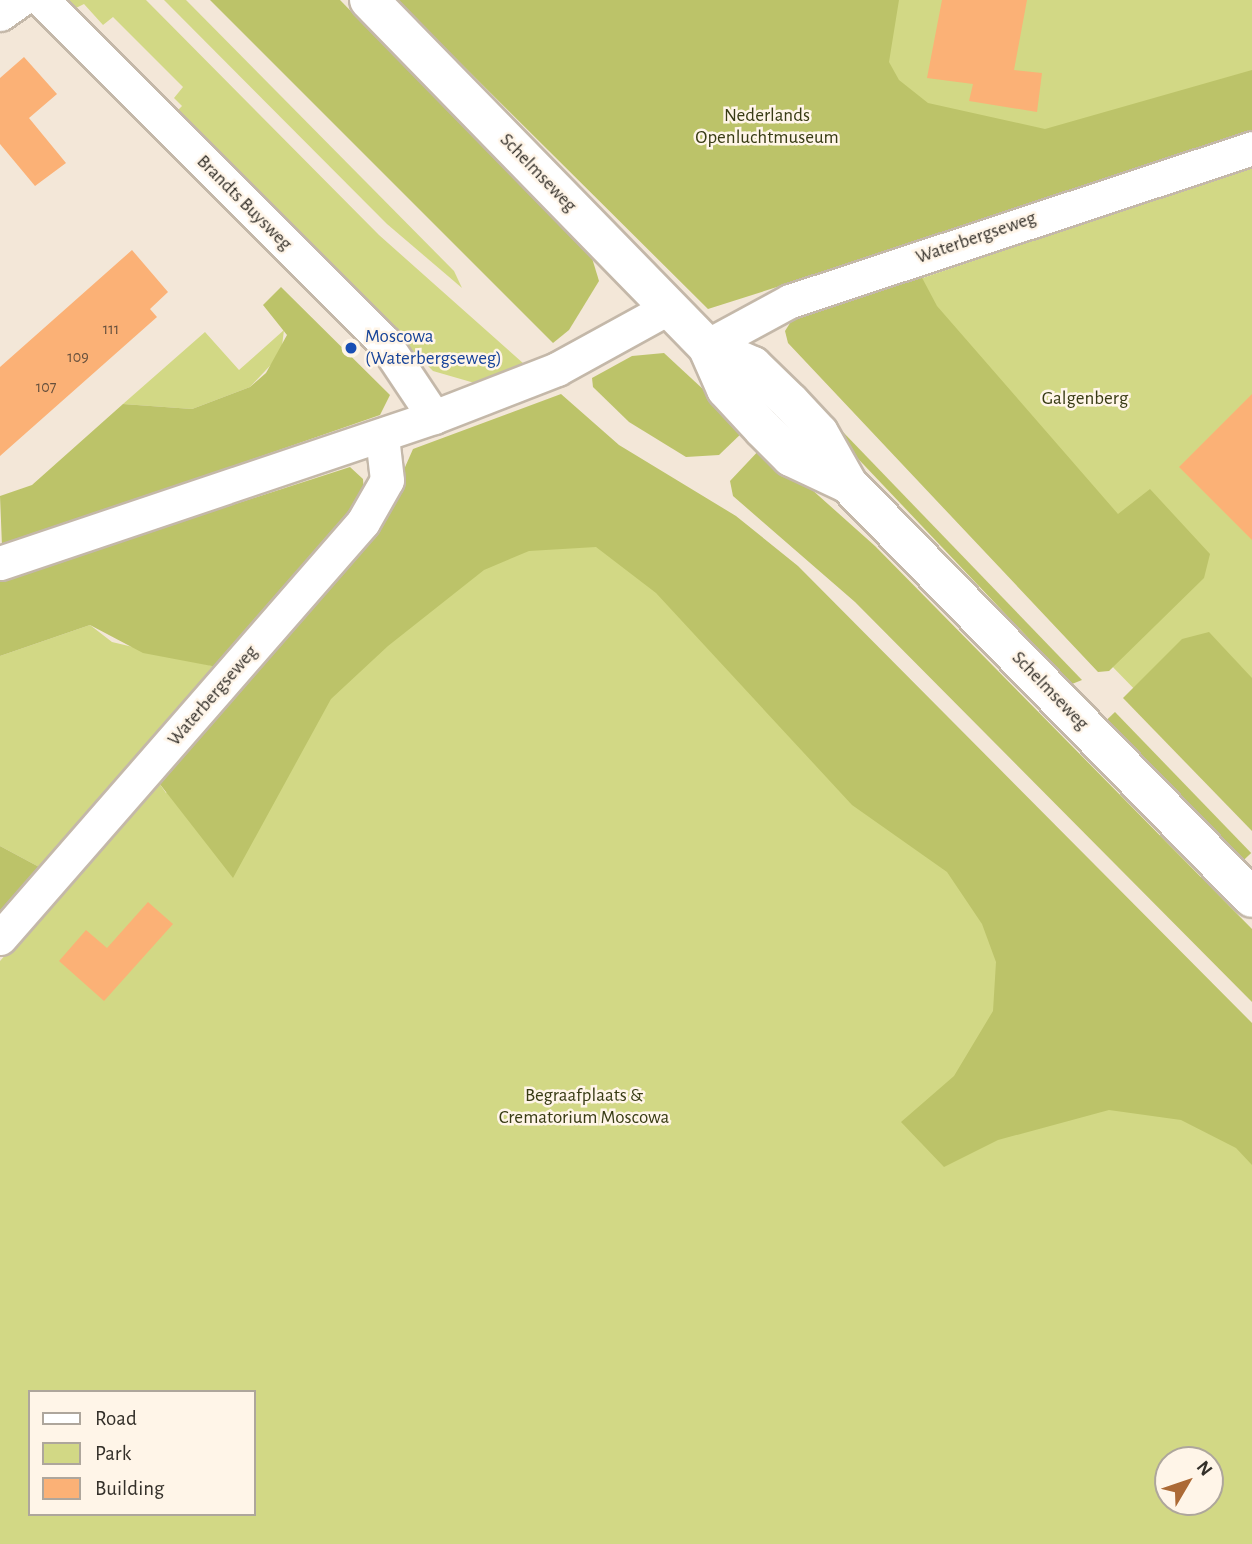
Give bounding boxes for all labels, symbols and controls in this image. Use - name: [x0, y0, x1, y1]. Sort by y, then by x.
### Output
- park label: Nederlands Openluchtmuseum: [695, 105, 839, 149]
- street label: Schelmseweg: [495, 129, 581, 217]
- street label: Brandts Buysweg: [192, 151, 296, 255]
- street label: Waterbergseweg: [913, 207, 1039, 269]
- house number: 111: [103, 319, 119, 339]
- place label: Moscowa (Waterbergseweg): [365, 326, 502, 370]
- marker: Moscowa (Waterbergseweg): [343, 340, 359, 356]
- house number: 109: [67, 347, 89, 367]
- house number: 107: [36, 377, 56, 397]
- park label: Galgenberg: [1042, 388, 1128, 410]
- street label: Waterbergseweg: [163, 641, 263, 751]
- street label: Schelmseweg: [1007, 647, 1093, 735]
- park label: Begraafplaats & Crematorium Moscowa: [499, 1085, 669, 1129]
- legend: [28, 1390, 256, 1516]
- text: Road: [95, 1408, 137, 1429]
- text: Park: [95, 1443, 131, 1464]
- north arrow: [1154, 1446, 1224, 1516]
- text: N: [1193, 1458, 1216, 1480]
- text: Building: [95, 1478, 164, 1499]

